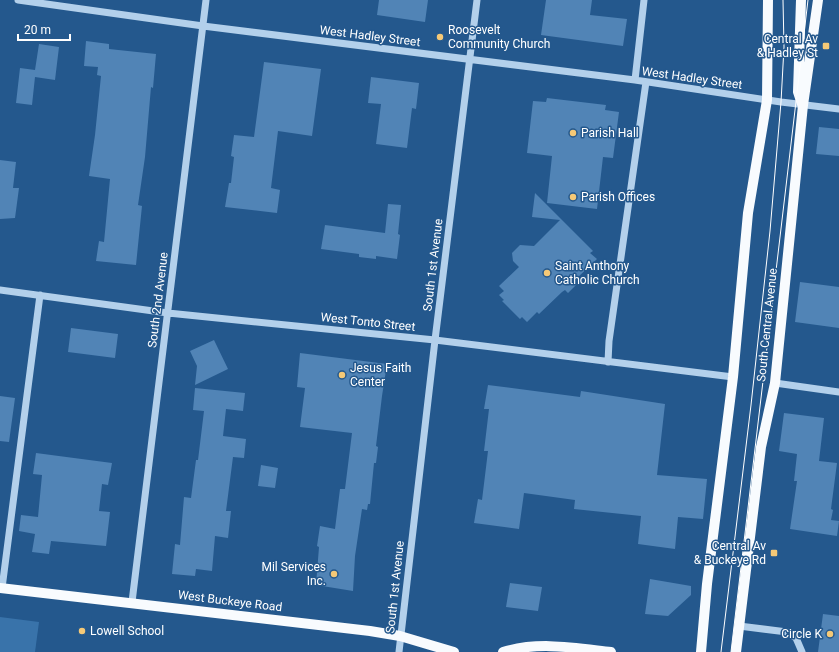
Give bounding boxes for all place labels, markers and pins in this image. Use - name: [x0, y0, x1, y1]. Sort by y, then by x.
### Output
- place label: Roosevelt Community Church: [448, 23, 550, 51]
- marker: Roosevelt Community Church: [435, 32, 445, 42]
- place label: Central Av & Hadley St: [757, 32, 818, 60]
- marker: Central Av & Hadley St: [821, 41, 831, 51]
- place label: Parish Hall: [581, 126, 639, 140]
- marker: Parish Hall: [568, 128, 578, 138]
- place label: Parish Offices: [581, 190, 655, 204]
- marker: Parish Offices: [568, 192, 578, 202]
- place label: Saint Anthony Catholic Church: [555, 259, 640, 287]
- marker: Saint Anthony Catholic Church: [542, 268, 552, 278]
- place label: Jesus Faith Center: [350, 361, 411, 389]
- marker: Jesus Faith Center: [337, 370, 347, 380]
- place label: Central Av & Buckeye Rd: [694, 539, 766, 567]
- marker: Central Av & Buckeye Rd: [769, 548, 779, 558]
- place label: Mil Services Inc.: [261, 560, 326, 588]
- marker: Mil Services Inc.: [329, 569, 339, 579]
- place label: Lowell School: [90, 624, 164, 638]
- marker: Lowell School: [77, 626, 87, 636]
- place label: Circle K: [781, 627, 822, 641]
- marker: Circle K: [825, 629, 835, 639]

